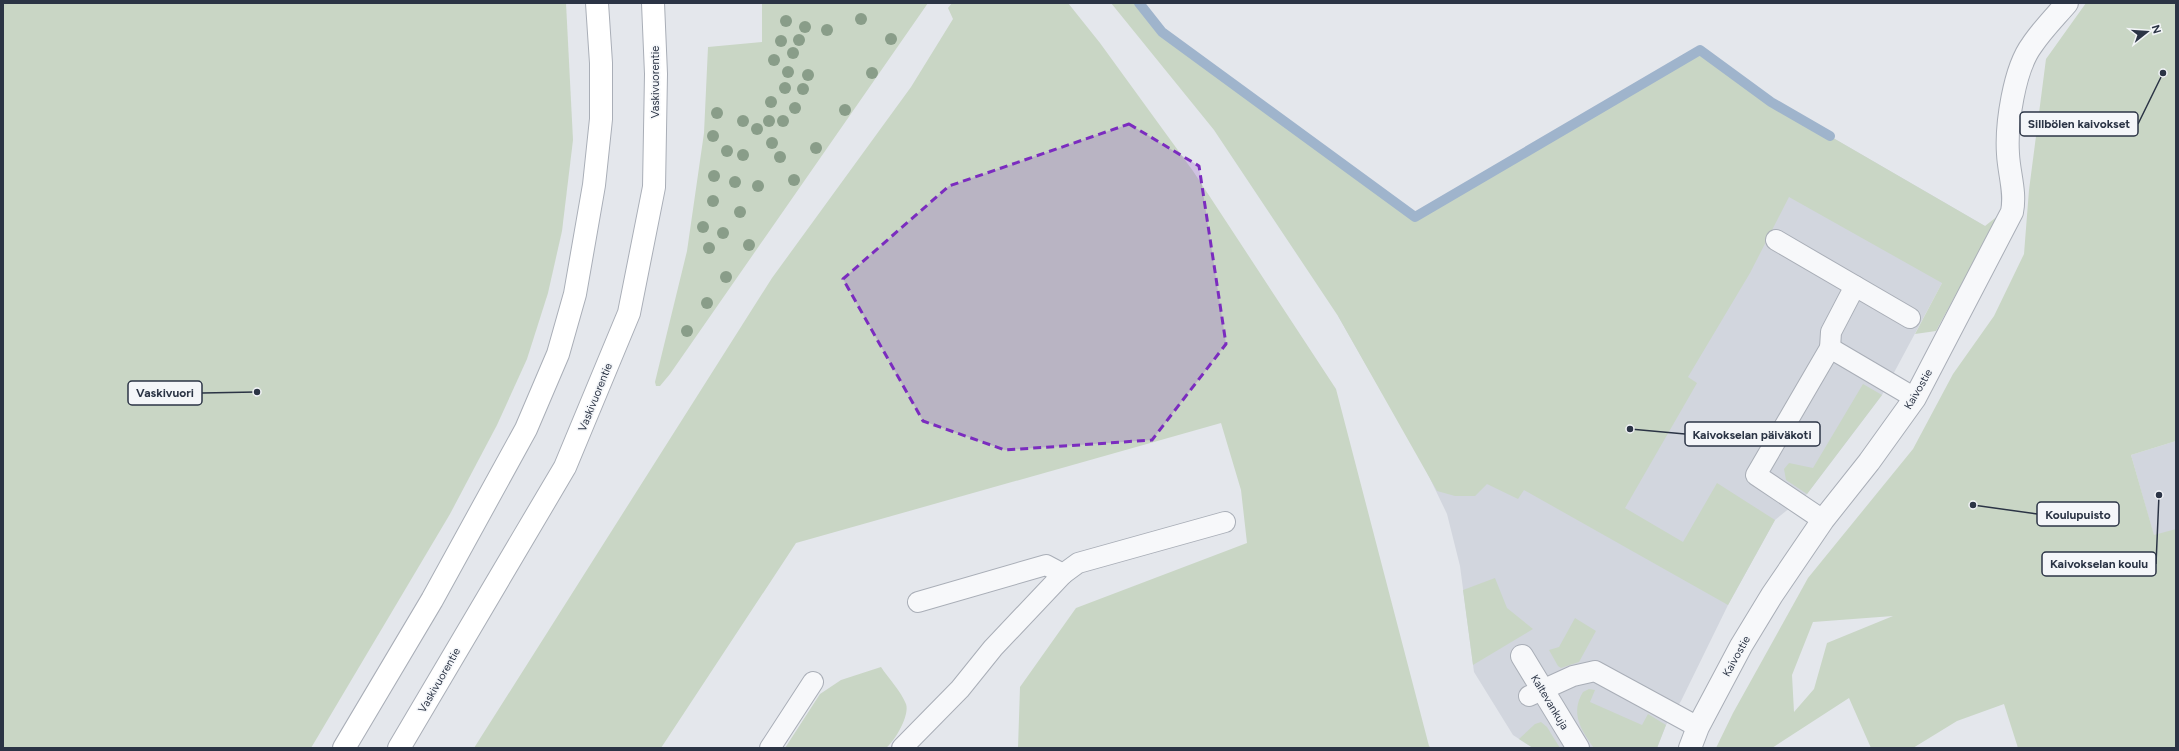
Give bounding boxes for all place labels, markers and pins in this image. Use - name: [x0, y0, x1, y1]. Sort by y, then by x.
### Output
- callout: Sillbölen kaivokset: [2020, 112, 2138, 136]
- callout: Vaskivuori: [128, 381, 202, 405]
- callout: Kaivokselan päiväkoti: [1685, 422, 1820, 446]
- callout: Koulupuisto: [2037, 502, 2119, 526]
- callout: Kaivokselan koulu: [2042, 552, 2156, 576]

